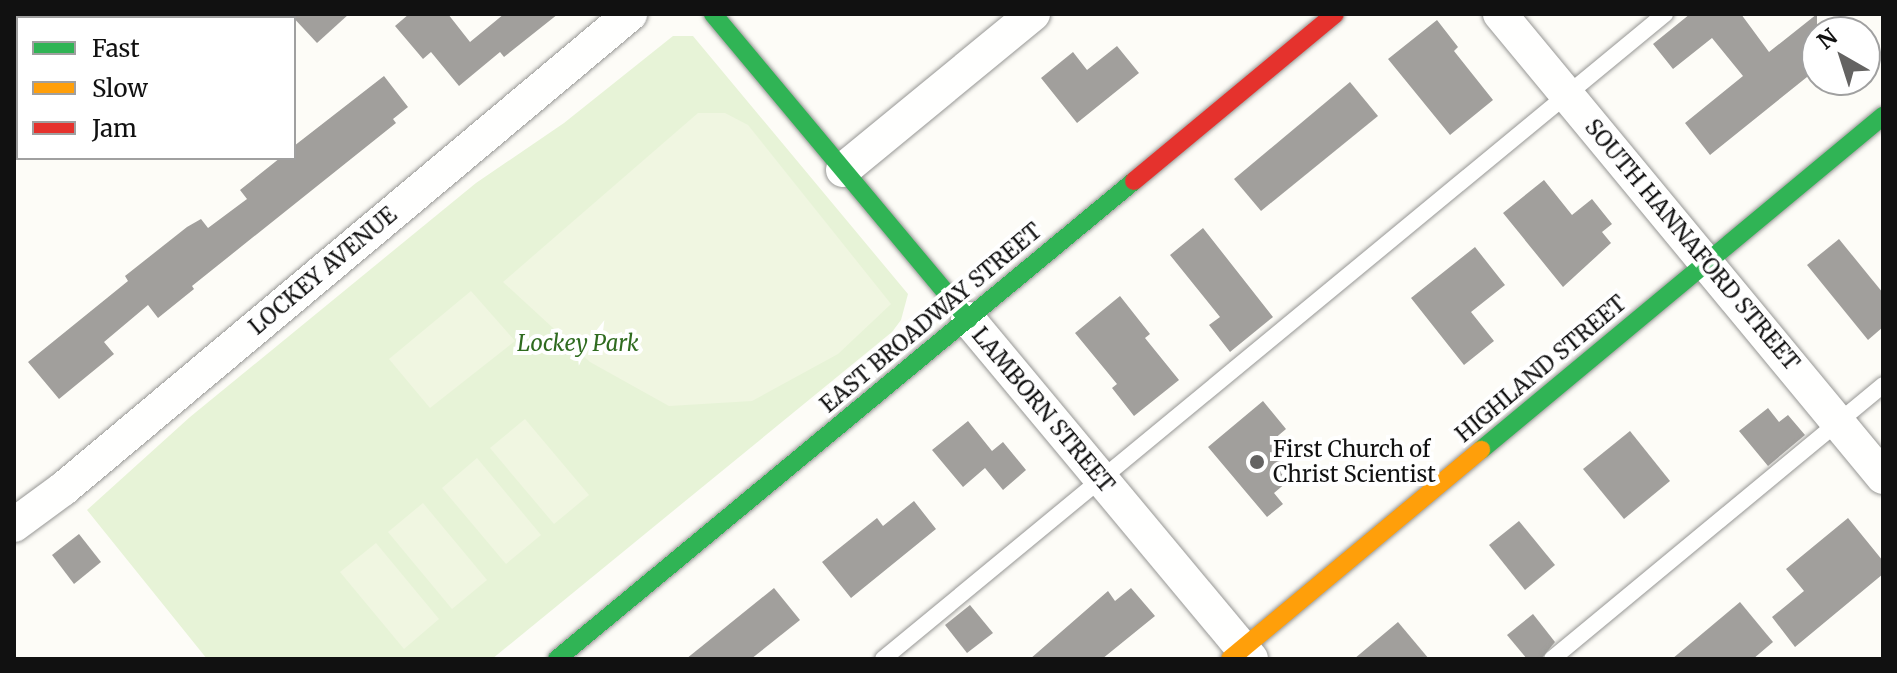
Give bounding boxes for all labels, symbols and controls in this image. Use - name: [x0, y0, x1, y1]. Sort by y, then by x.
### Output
- legend: [16, 16, 296, 160]
- north arrow: [1801, 16, 1881, 96]
- text: N: [1812, 23, 1843, 55]
- text: Fast: [92, 33, 140, 64]
- text: Slow: [92, 73, 148, 104]
- text: Jam: [92, 113, 137, 144]
- street label: SOUTH HANNAFORD STREET: [1579, 114, 1805, 376]
- street label: LOCKEY AVENUE: [244, 202, 402, 340]
- street label: EAST BROADWAY STREET: [815, 218, 1047, 418]
- street label: HIGHLAND STREET: [1450, 290, 1632, 448]
- street label: LAMBORN STREET: [966, 322, 1120, 498]
- park label: Lockey Park: [517, 331, 639, 357]
- place label: First Church of Christ Scientist: [1273, 436, 1436, 488]
- marker: First Church of Christ Scientist: [1248, 453, 1266, 471]

